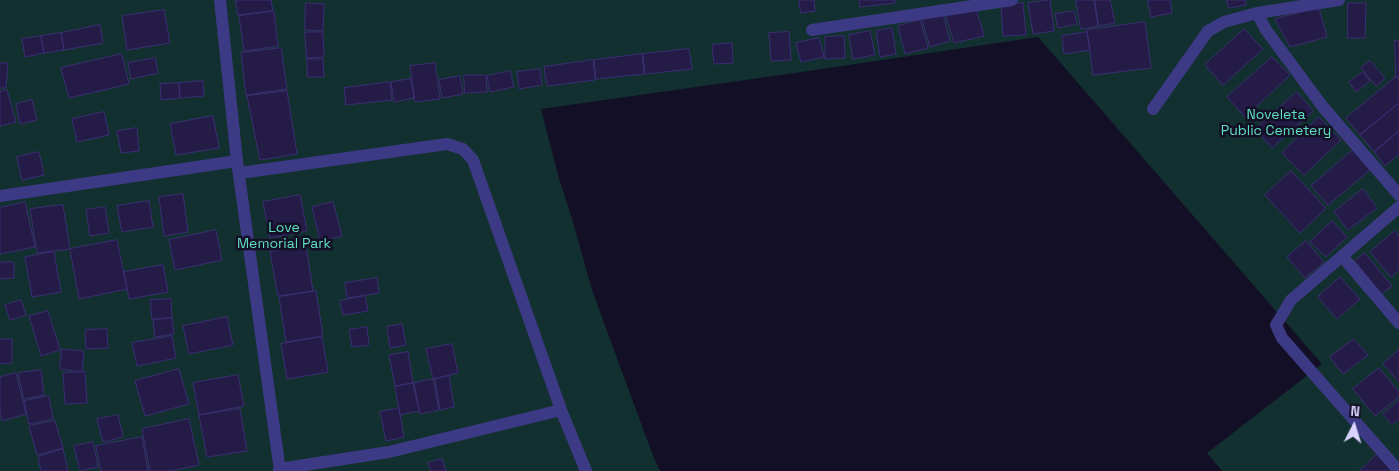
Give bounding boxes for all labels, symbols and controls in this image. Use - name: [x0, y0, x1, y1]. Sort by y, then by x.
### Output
- park label: Noveleta Public Cemetery: [1221, 107, 1331, 140]
- park label: Love Memorial Park: [237, 220, 331, 252]
- north arrow: [1329, 401, 1379, 451]
- text: N: [1350, 402, 1361, 420]

